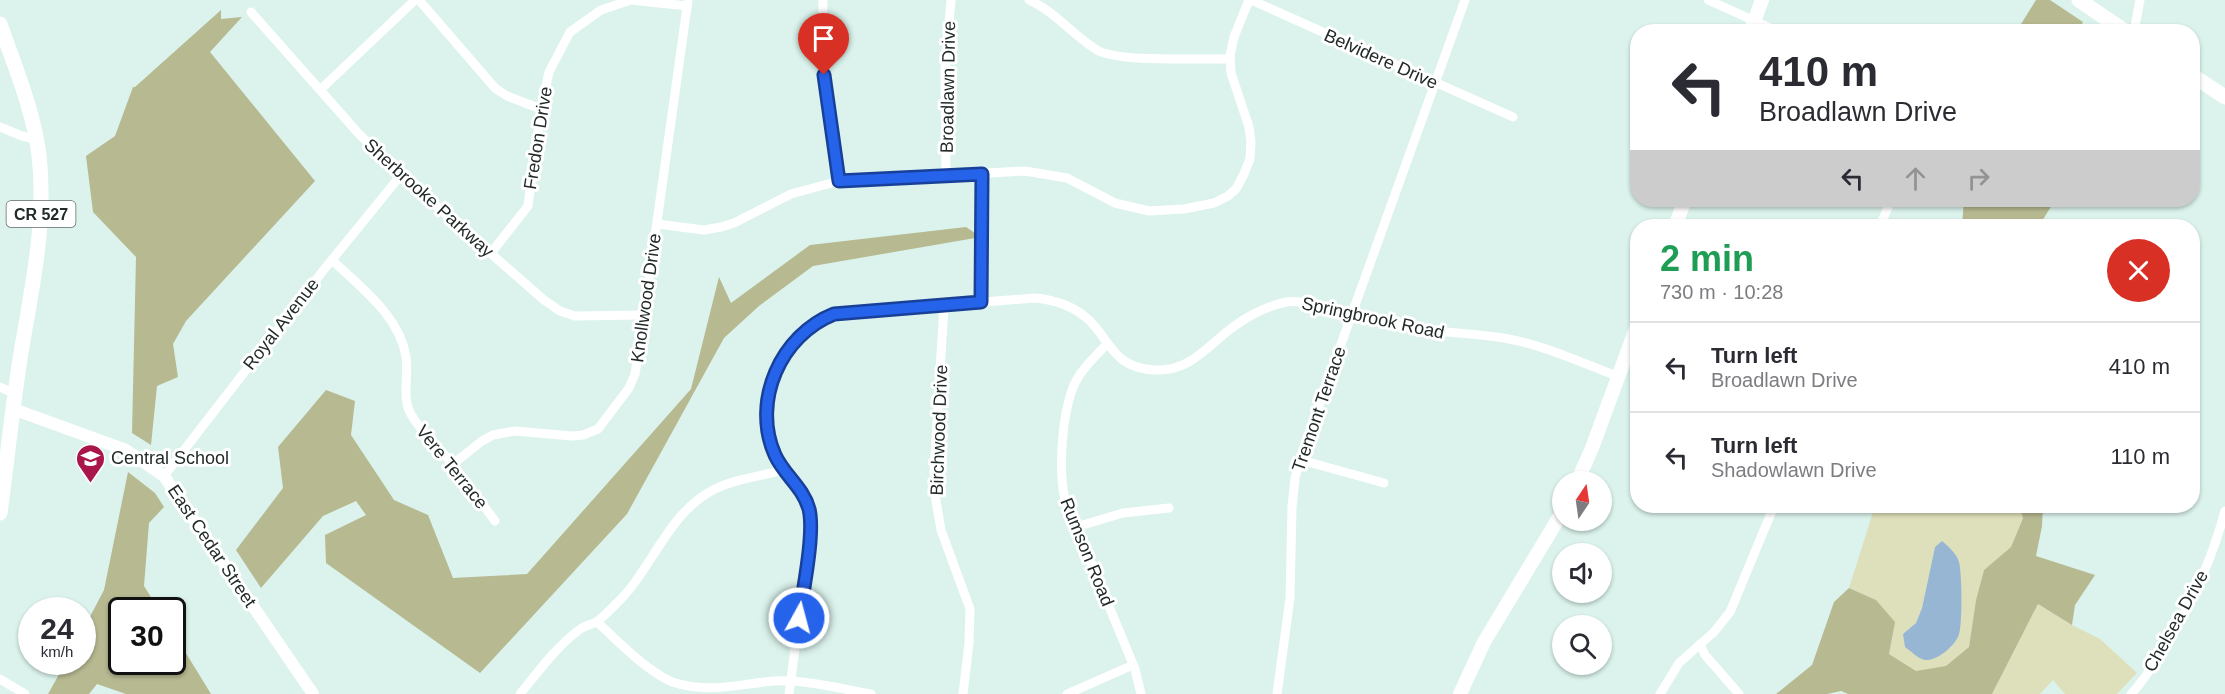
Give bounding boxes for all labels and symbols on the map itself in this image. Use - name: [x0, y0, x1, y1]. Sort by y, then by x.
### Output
- pin: [798, 13, 849, 75]
- street label: Broadlawn Drive: [937, 21, 959, 153]
- street label: Belvidere Drive: [1321, 25, 1441, 93]
- street label: Fredon Drive: [520, 85, 556, 191]
- street label: Sherbrooke Parkway: [360, 135, 498, 261]
- road number: CR 527: [6, 201, 76, 227]
- street label: Knollwood Drive: [627, 232, 665, 364]
- street label: Royal Avenue: [239, 274, 323, 374]
- street label: Springbrook Road: [1300, 293, 1446, 343]
- street label: Tremont Terrace: [1288, 344, 1350, 474]
- street label: Birchwood Drive: [927, 364, 951, 496]
- street label: Vere Terrace: [412, 421, 492, 513]
- school or university icon: Central School: [74, 442, 106, 484]
- place label: Central School: [111, 448, 229, 468]
- north arrow: [1552, 471, 1612, 531]
- street label: East Cedar Street: [164, 481, 260, 611]
- street label: Rumson Road: [1056, 495, 1118, 609]
- street label: Chelsea Drive: [2140, 567, 2212, 675]
- position arrow: [767, 586, 831, 650]
- speed limit sign: 30: [108, 597, 186, 675]

